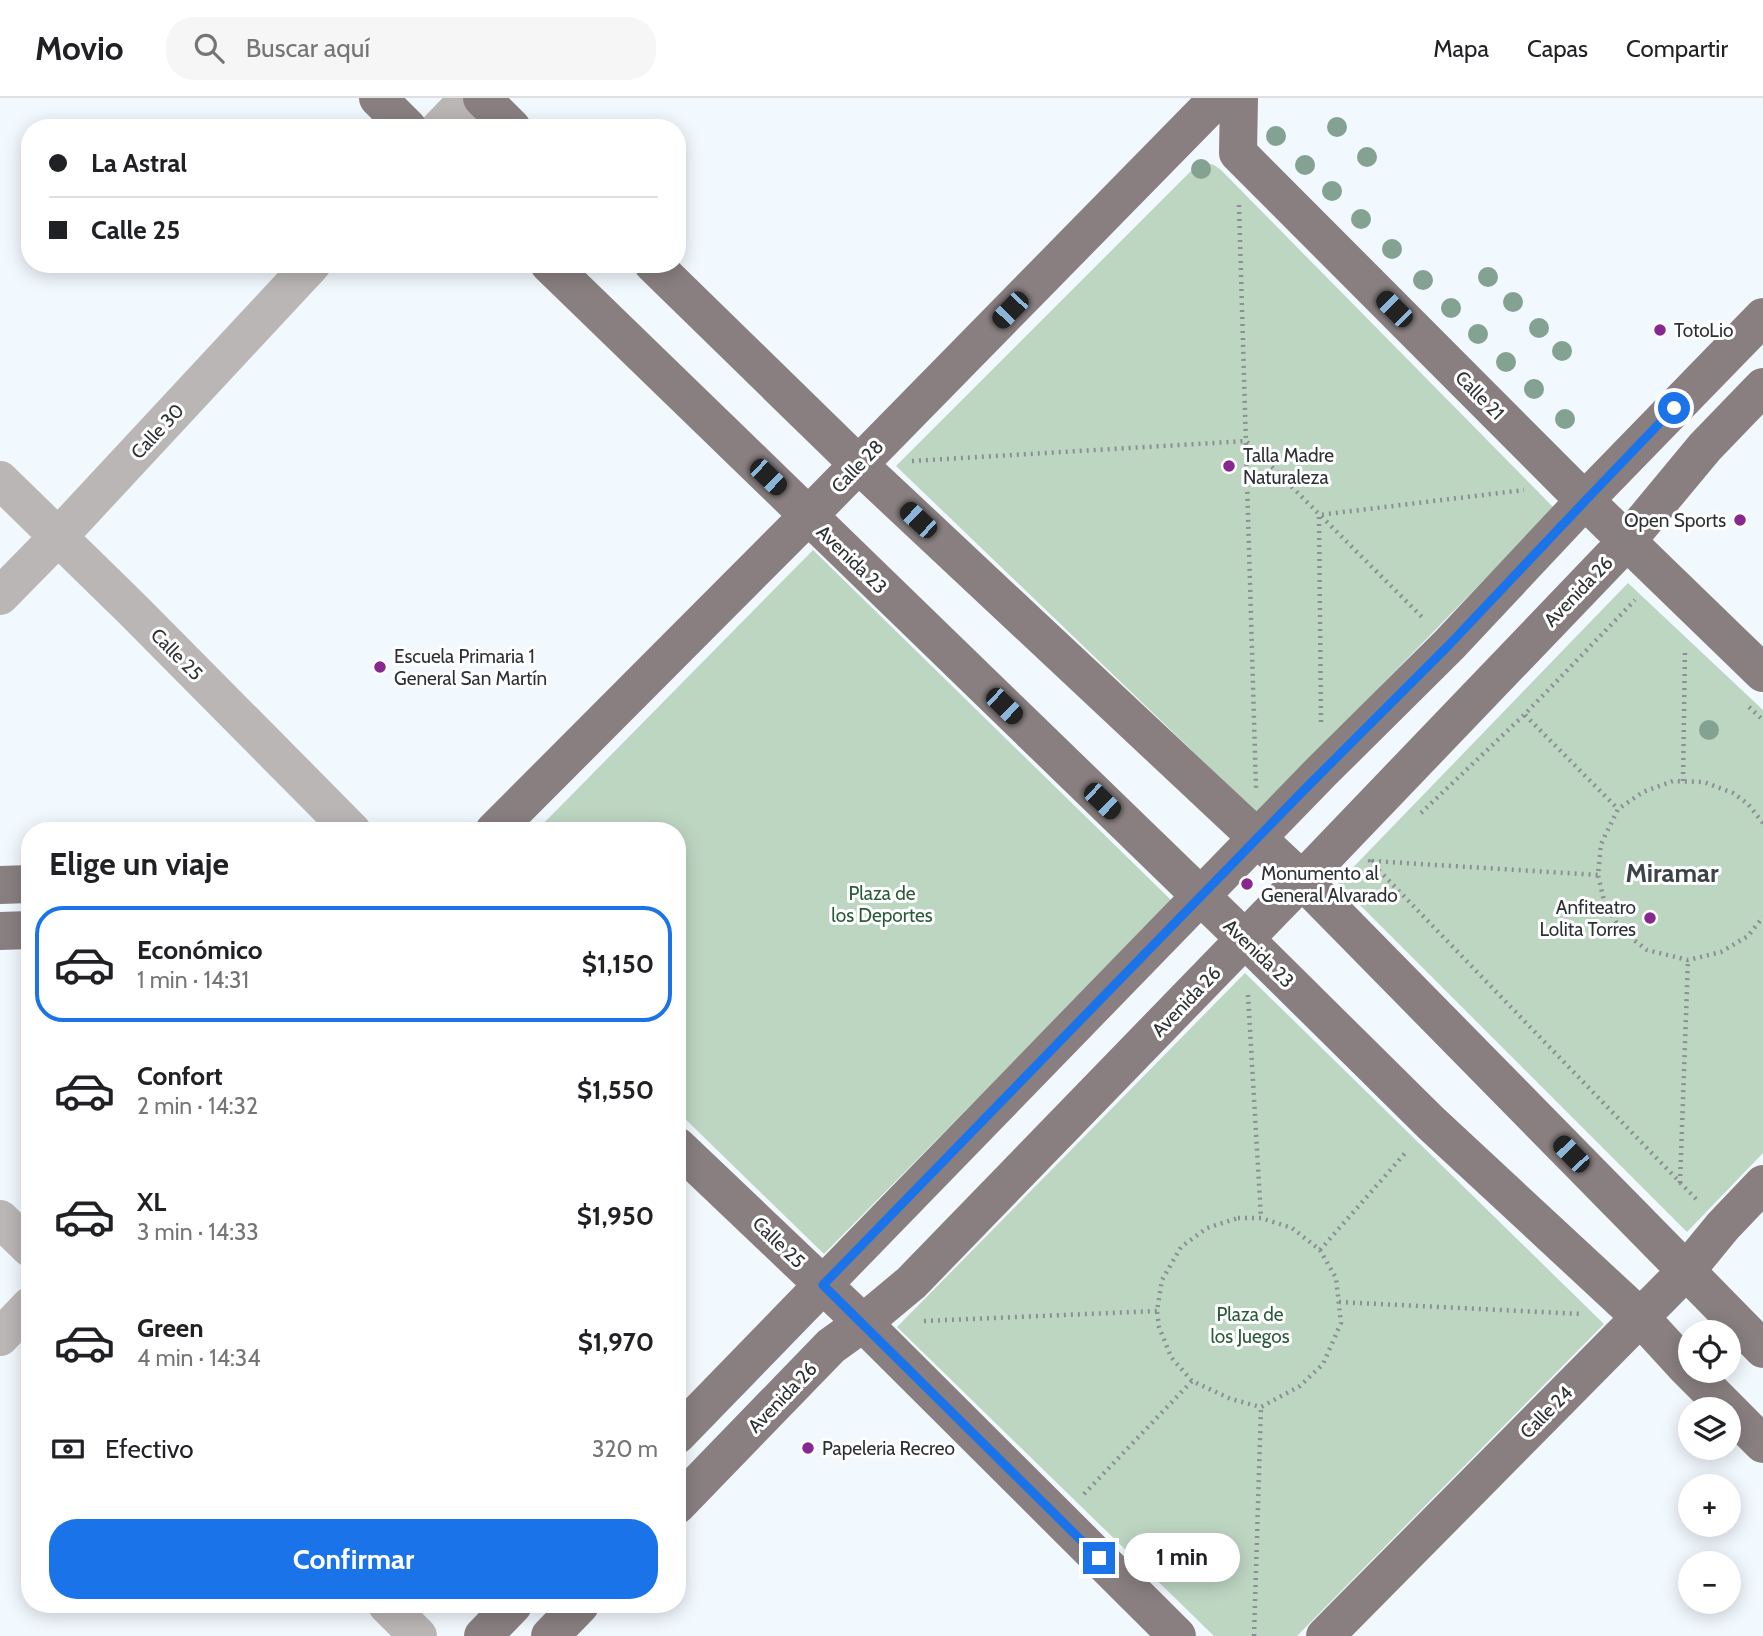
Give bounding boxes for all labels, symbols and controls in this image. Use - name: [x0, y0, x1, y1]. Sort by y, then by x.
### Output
- search box: [166, 17, 656, 80]
- text: Movio: [35, 28, 124, 68]
- icon: search: [190, 29, 228, 67]
- text: Buscar aquí: [246, 32, 370, 64]
- text: Mapa: [1433, 34, 1489, 63]
- text: Capas: [1527, 34, 1588, 63]
- text: Compartir: [1626, 34, 1728, 63]
- text: La Astral: [91, 147, 187, 179]
- text: Calle 25: [91, 214, 180, 246]
- car: [1372, 287, 1417, 331]
- car: [988, 288, 1033, 332]
- place label: TotoLio: [1674, 319, 1733, 342]
- marker: TotoLio: [1652, 322, 1668, 338]
- street label: Calle 21: [1450, 366, 1509, 425]
- route start: [1658, 392, 1690, 424]
- street label: Calle 30: [126, 399, 189, 464]
- street label: Calle 28: [826, 435, 888, 498]
- place label: Talla Madre Naturaleza: [1243, 444, 1334, 489]
- car: [746, 455, 791, 499]
- marker: Talla Madre Naturaleza: [1221, 458, 1237, 474]
- car: [896, 498, 941, 542]
- place label: Open Sports: [1624, 509, 1726, 532]
- marker: Open Sports: [1732, 512, 1748, 528]
- street label: Avenida 23: [812, 520, 892, 598]
- street label: Avenida 26: [1539, 551, 1618, 631]
- street label: Calle 25: [146, 624, 207, 685]
- place label: Escuela Primaria 1 General San Martín: [394, 645, 547, 690]
- marker: Escuela Primaria 1 General San Martín: [372, 659, 388, 675]
- car: [982, 684, 1027, 728]
- car: [1080, 779, 1125, 823]
- text: Elige un viaje: [49, 844, 229, 883]
- district label: Miramar: [1625, 857, 1719, 889]
- place label: Monumento al General Alvarado: [1261, 862, 1398, 907]
- marker: Monumento al General Alvarado: [1239, 876, 1255, 892]
- park label: Plaza de los Deportes: [831, 882, 933, 927]
- place label: Anfiteatro Lolita Torres: [1539, 896, 1636, 941]
- marker: Anfiteatro Lolita Torres: [1642, 910, 1658, 926]
- street label: Avenida 23: [1219, 914, 1299, 992]
- icon: car: [53, 933, 116, 996]
- text: Económico: [137, 934, 263, 966]
- text: $1,150: [582, 948, 654, 980]
- street label: Avenida 26: [1147, 961, 1226, 1041]
- text: 1 min · 14:31: [137, 966, 249, 994]
- icon: car: [53, 1059, 116, 1122]
- text: Confort: [137, 1060, 223, 1092]
- text: $1,550: [577, 1074, 654, 1106]
- text: 2 min · 14:32: [137, 1092, 258, 1120]
- car: [1549, 1132, 1594, 1176]
- icon: car: [53, 1185, 116, 1248]
- text: XL: [137, 1186, 166, 1218]
- text: $1,950: [577, 1200, 654, 1232]
- street label: Calle 25: [748, 1212, 810, 1273]
- text: 3 min · 14:33: [137, 1218, 259, 1246]
- park label: Plaza de los Juegos: [1210, 1303, 1290, 1348]
- icon: car: [53, 1311, 116, 1374]
- text: Green: [137, 1312, 204, 1344]
- map controls: [1678, 1320, 1741, 1614]
- button: locate: [1678, 1320, 1741, 1383]
- text: $1,970: [578, 1326, 654, 1358]
- text: 4 min · 14:34: [137, 1344, 261, 1372]
- street label: Avenida 26: [743, 1357, 822, 1437]
- street label: Calle 24: [1515, 1381, 1577, 1443]
- button: layers: [1678, 1397, 1741, 1460]
- icon: cash: [49, 1430, 87, 1468]
- text: Efectivo: [105, 1433, 194, 1465]
- text: 320 m: [592, 1435, 658, 1463]
- place label: Papeleria Recreo: [822, 1437, 955, 1460]
- marker: Papeleria Recreo: [800, 1440, 816, 1456]
- button: +: [1678, 1474, 1741, 1537]
- button: Confirmar: [49, 1519, 658, 1599]
- callout: 1 min: [1124, 1534, 1239, 1582]
- route end: [1083, 1542, 1115, 1574]
- text: 1 min: [1156, 1543, 1208, 1571]
- button: −: [1678, 1551, 1741, 1614]

